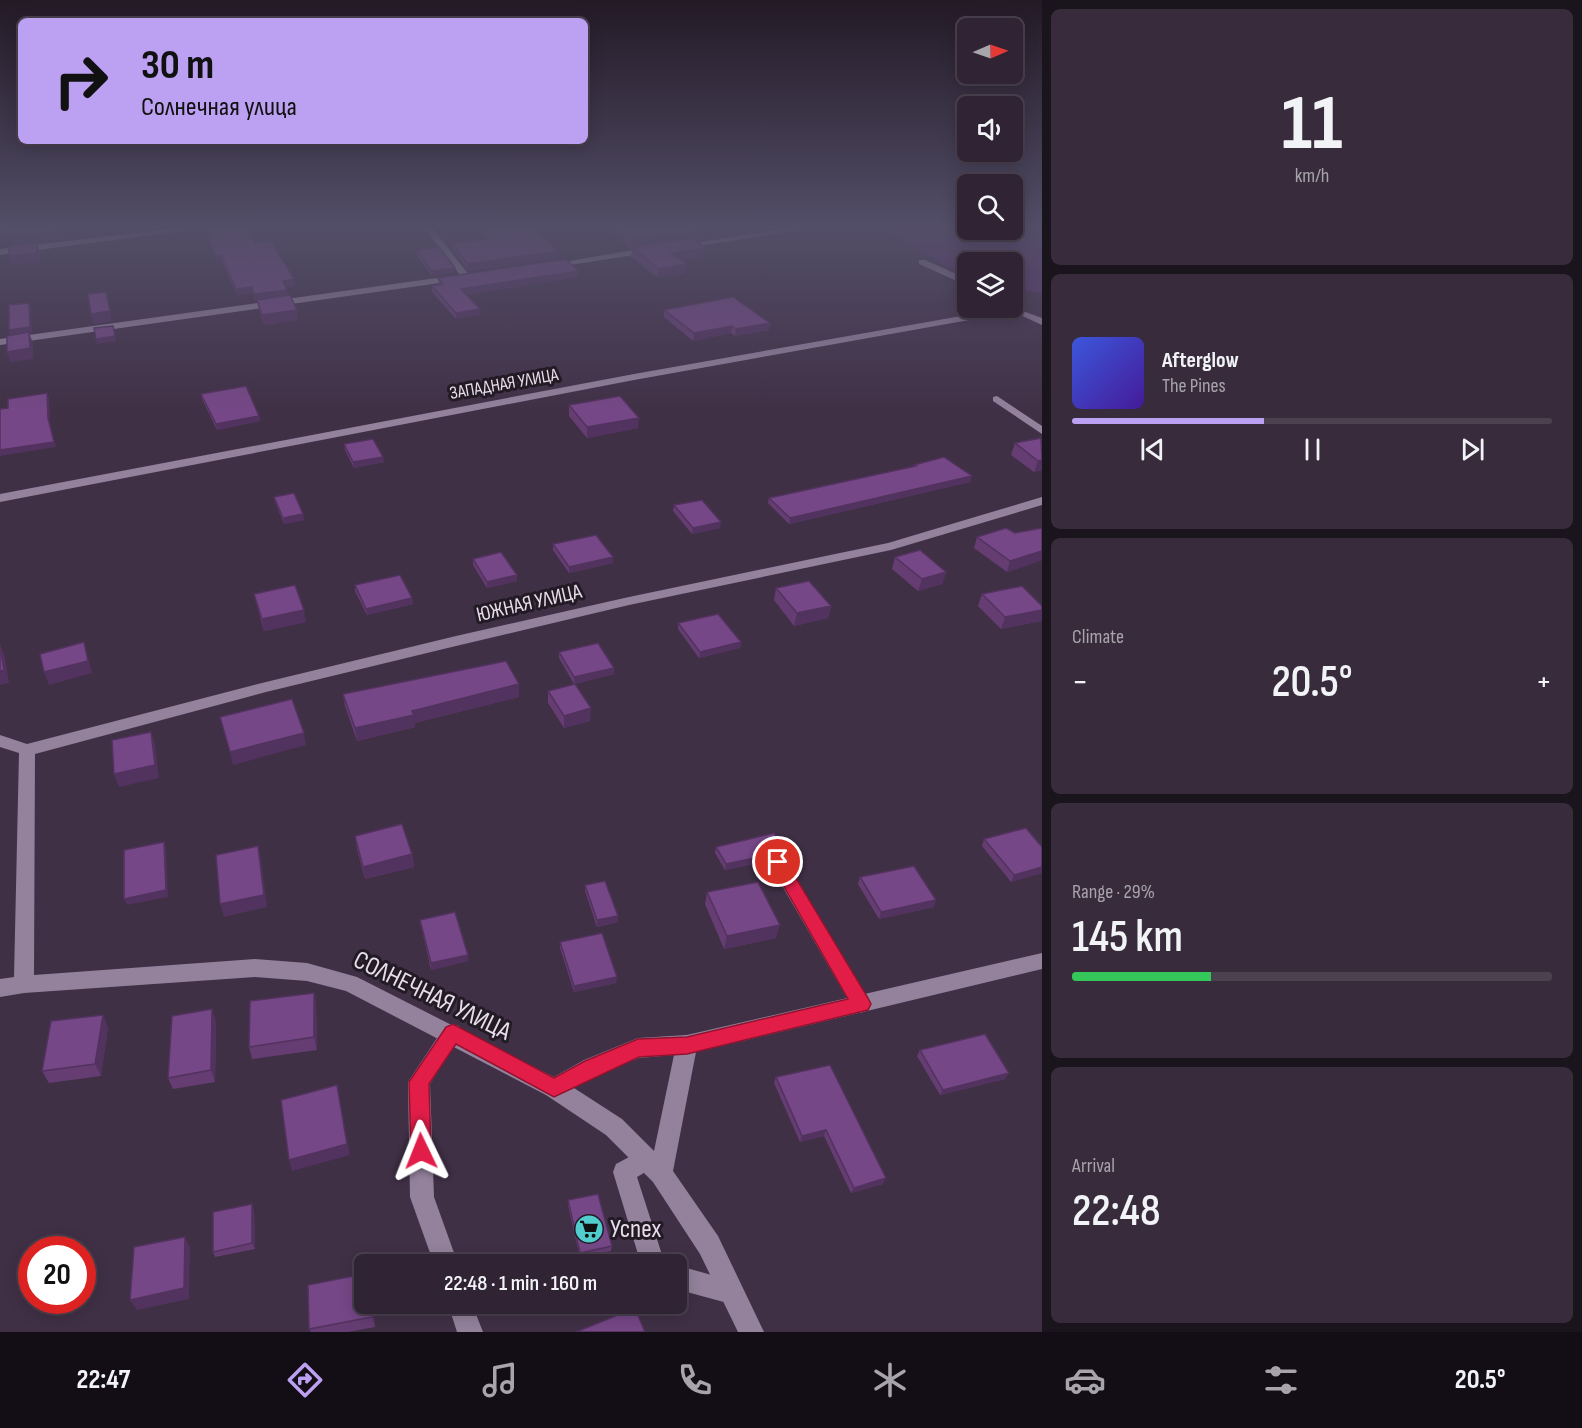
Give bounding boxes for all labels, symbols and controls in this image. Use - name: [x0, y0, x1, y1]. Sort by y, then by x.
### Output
- north arrow: [957, 18, 1023, 84]
- map controls: [957, 18, 1023, 318]
- text: 30 m: [141, 40, 214, 91]
- icon: right: [42, 42, 120, 120]
- text: 11: [1281, 78, 1343, 171]
- text: Солнечная улица: [141, 91, 297, 123]
- button: sound: [957, 96, 1023, 162]
- text: km/h: [1295, 164, 1329, 188]
- button: search: [957, 174, 1023, 240]
- button: layers: [957, 252, 1023, 318]
- text: Afterglow: [1162, 347, 1239, 374]
- street label: ЗАПАДНАЯ УЛИЦА: [448, 364, 560, 404]
- text: The Pines: [1162, 374, 1226, 398]
- icon: previous: [1136, 433, 1169, 466]
- icon: pause: [1296, 433, 1329, 466]
- icon: next: [1456, 433, 1489, 466]
- street label: ЮЖНАЯ УЛИЦА: [474, 579, 585, 627]
- text: Climate: [1072, 625, 1124, 649]
- text: 20.5°: [1271, 655, 1353, 710]
- text: −: [1072, 662, 1088, 702]
- text: +: [1536, 662, 1552, 702]
- pin: [752, 836, 803, 887]
- icon: arrive: [761, 845, 794, 878]
- text: Range · 29%: [1072, 880, 1155, 904]
- text: 145 km: [1072, 910, 1183, 965]
- street label: СОЛНЕЧНАЯ УЛИЦА: [348, 944, 517, 1048]
- position arrow: [389, 1119, 453, 1183]
- text: Arrival: [1072, 1154, 1115, 1178]
- text: 22:48: [1072, 1184, 1161, 1239]
- supermarket icon: Успех: [573, 1213, 605, 1245]
- place label: Успех: [610, 1214, 661, 1245]
- speed limit sign: 20: [18, 1236, 96, 1314]
- text: 22:48 · 1 min · 160 m: [444, 1270, 597, 1297]
- icon: directions: [284, 1359, 326, 1401]
- icon: music: [479, 1359, 521, 1401]
- icon: phone: [674, 1359, 716, 1401]
- icon: climate: [869, 1359, 911, 1401]
- icon: car: [1064, 1359, 1106, 1401]
- icon: filters: [1260, 1359, 1302, 1401]
- text: 22:47: [77, 1364, 130, 1396]
- text: 20.5°: [1455, 1364, 1505, 1396]

